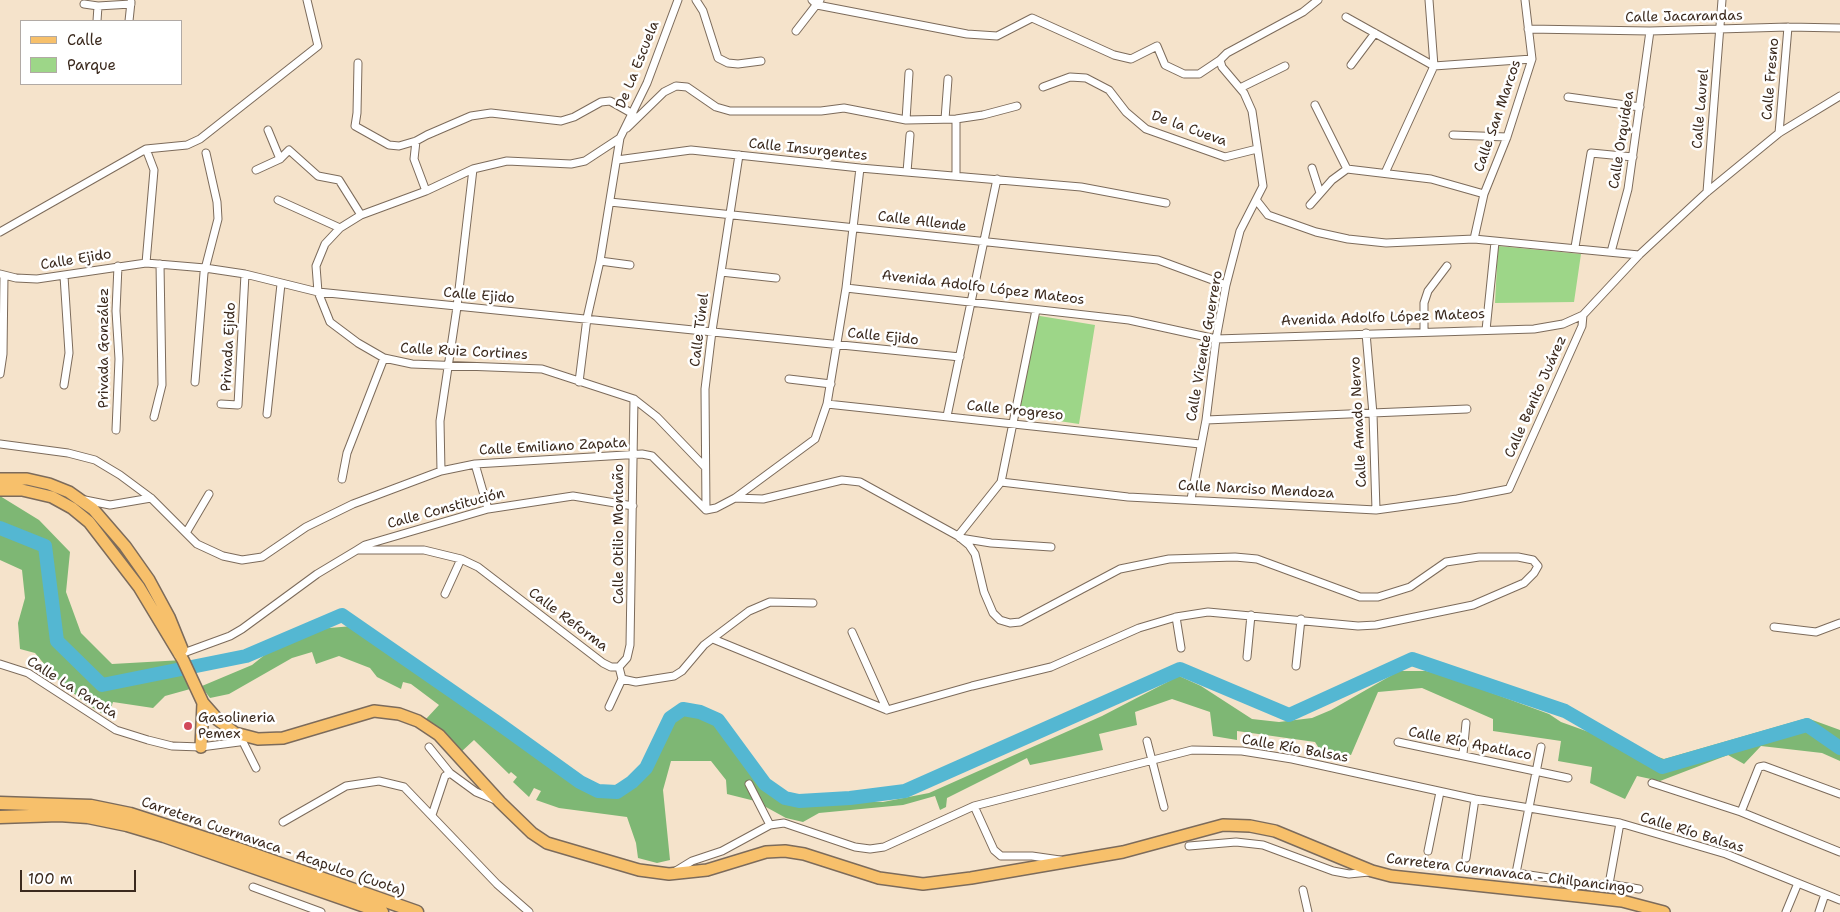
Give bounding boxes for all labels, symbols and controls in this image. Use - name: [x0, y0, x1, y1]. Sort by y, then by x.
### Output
- street label: Calle Jacarandas: [1625, 8, 1743, 26]
- street label: De La Escuela: [613, 19, 663, 111]
- legend: [20, 20, 182, 85]
- text: Calle: [67, 30, 103, 50]
- street label: Calle Fresno: [1759, 37, 1783, 121]
- text: Parque: [67, 55, 116, 75]
- street label: Calle San Marcos: [1471, 58, 1525, 174]
- street label: Calle Laurel: [1689, 68, 1713, 150]
- street label: Calle Orquídea: [1606, 90, 1638, 190]
- street label: De la Cueva: [1149, 108, 1229, 150]
- street label: Calle Insurgentes: [748, 135, 868, 165]
- street label: Calle Allende: [877, 208, 967, 236]
- street label: Calle Ejido: [39, 246, 113, 274]
- street label: Avenida Adolfo López Mateos: [881, 267, 1085, 309]
- street label: Calle Vicente Guerrero: [1183, 269, 1227, 423]
- street label: Calle Ejido: [443, 285, 515, 307]
- street label: Privada González: [96, 288, 112, 408]
- street label: Calle Túnel: [687, 292, 713, 368]
- street label: Privada Ejido: [218, 302, 240, 392]
- street label: Avenida Adolfo López Mateos: [1281, 306, 1485, 330]
- street label: Calle Ejido: [847, 325, 919, 349]
- street label: Calle Benito Juárez: [1502, 333, 1570, 461]
- street label: Calle Ruiz Cortines: [400, 340, 528, 364]
- street label: Calle Amado Nervo: [1347, 356, 1371, 488]
- street label: Calle Progreso: [966, 398, 1064, 424]
- street label: Calle Emiliano Zapata: [478, 435, 628, 459]
- street label: Calle Otilio Montaño: [611, 464, 627, 604]
- street label: Calle Narciso Mendoza: [1177, 478, 1335, 502]
- street label: Calle Constitución: [386, 485, 506, 533]
- street label: Calle Reforma: [525, 585, 611, 655]
- street label: Calle La Parota: [24, 653, 120, 723]
- place label: Gasolineria Pemex: [198, 710, 275, 742]
- marker: Gasolineria Pemex: [182, 720, 194, 732]
- street label: Calle Río Apatlaco: [1407, 724, 1533, 764]
- street label: Calle Río Balsas: [1240, 731, 1350, 767]
- street label: Carretera Cuernavaca - Acapulco (Cuota): [139, 794, 407, 900]
- street label: Calle Río Balsas: [1638, 809, 1746, 857]
- street label: Carretera Cuernavaca - Chilpancingo: [1385, 850, 1635, 898]
- scale bar: [22, 860, 139, 892]
- text: 100 m: [28, 869, 73, 889]

